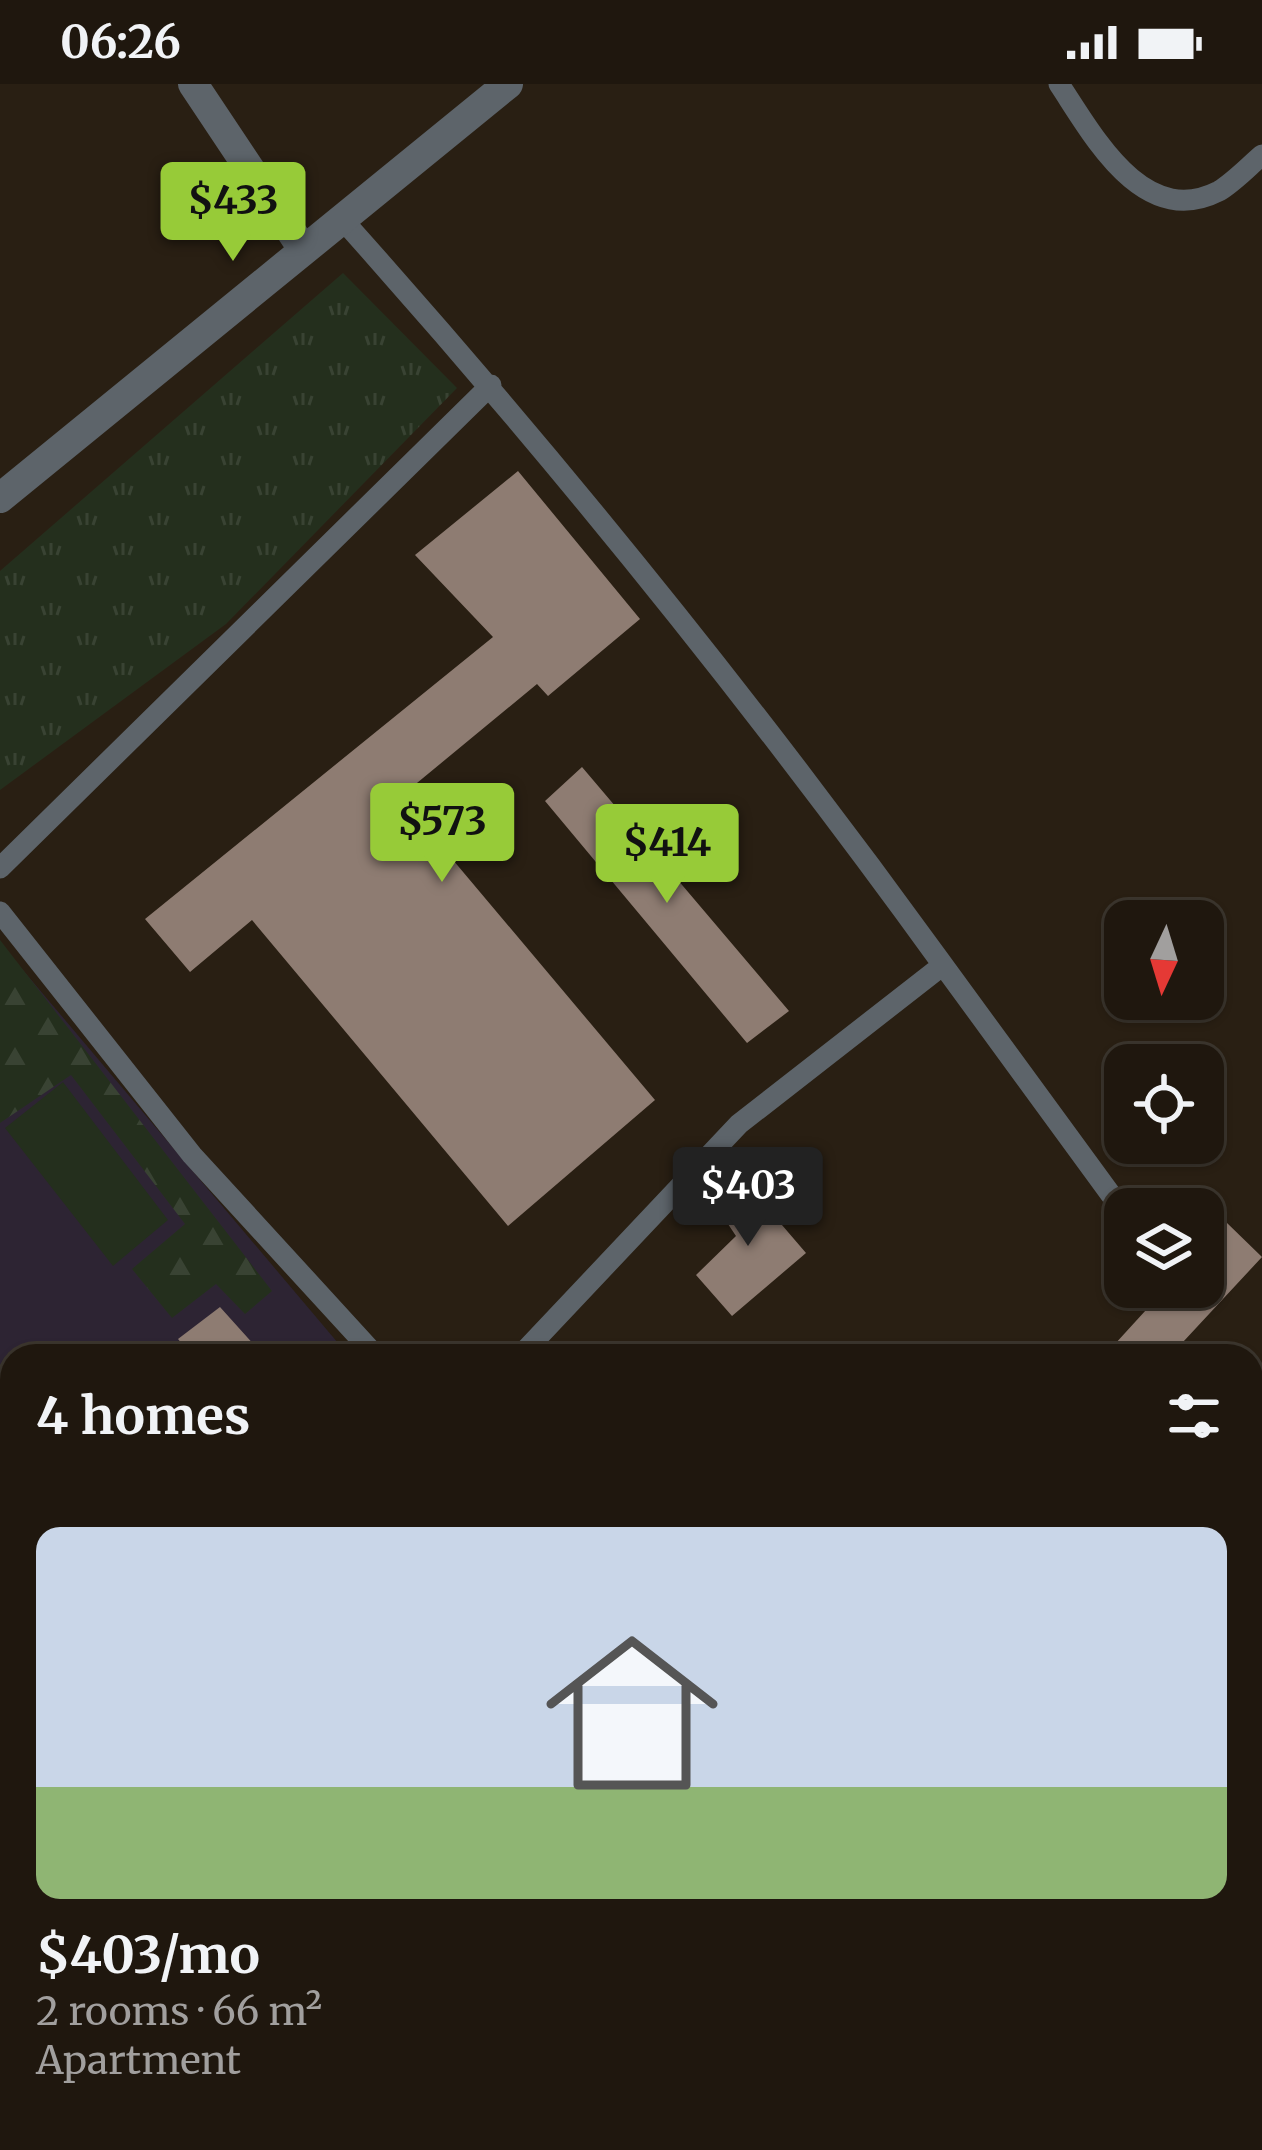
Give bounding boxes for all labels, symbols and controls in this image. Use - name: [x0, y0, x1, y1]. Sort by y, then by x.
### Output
- text: 06:26: [60, 14, 181, 70]
- pin: $433: [162, 162, 304, 264]
- text: $433: [188, 176, 278, 225]
- pin: $573: [371, 783, 513, 885]
- text: $573: [397, 797, 487, 846]
- pin: $414: [596, 804, 738, 906]
- text: $414: [623, 818, 711, 867]
- north arrow: [1104, 900, 1224, 1020]
- map controls: [1104, 900, 1224, 1308]
- button: locate: [1104, 1044, 1224, 1164]
- pin: $403: [677, 1147, 819, 1249]
- text: $403: [700, 1161, 796, 1210]
- button: layers: [1104, 1188, 1224, 1308]
- icon: filters: [1161, 1383, 1227, 1449]
- text: 4 homes: [36, 1384, 250, 1448]
- icon: home: [524, 1605, 740, 1821]
- text: $403/mo: [36, 1923, 260, 1987]
- text: 2 rooms · 66 m²: [36, 1987, 322, 2036]
- text: Apartment: [36, 2036, 241, 2085]

